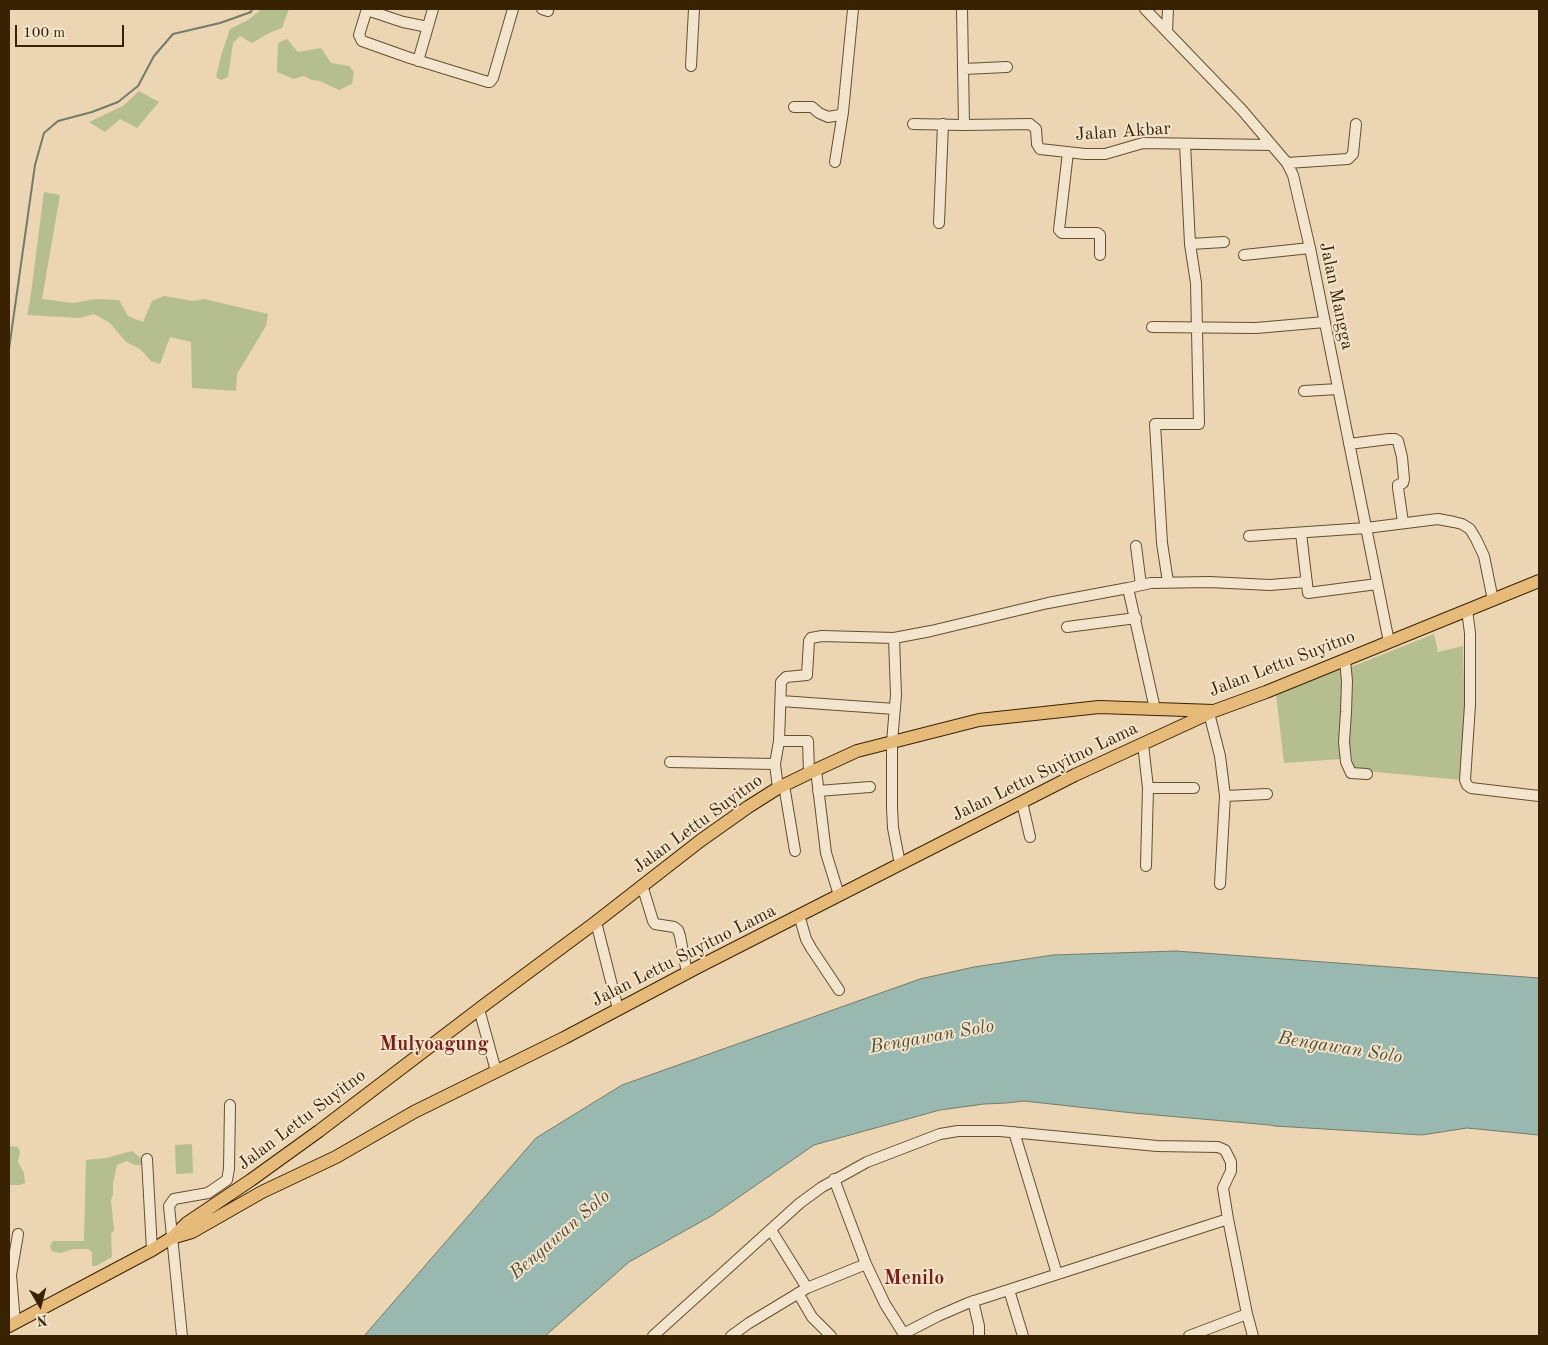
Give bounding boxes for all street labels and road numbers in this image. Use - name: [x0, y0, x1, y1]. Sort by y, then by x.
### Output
- street label: Jalan Akbar: [1075, 118, 1171, 146]
- street label: Jalan Mangga: [1314, 240, 1358, 352]
- street label: Jalan Lettu Suyitno: [1206, 626, 1358, 702]
- street label: Jalan Lettu Suyitno Lama: [949, 718, 1141, 826]
- street label: Jalan Lettu Suyitno: [629, 770, 767, 878]
- street label: Jalan Lettu Suyitno Lama: [588, 900, 780, 1012]
- street label: Jalan Lettu Suyitno: [234, 1065, 370, 1175]

